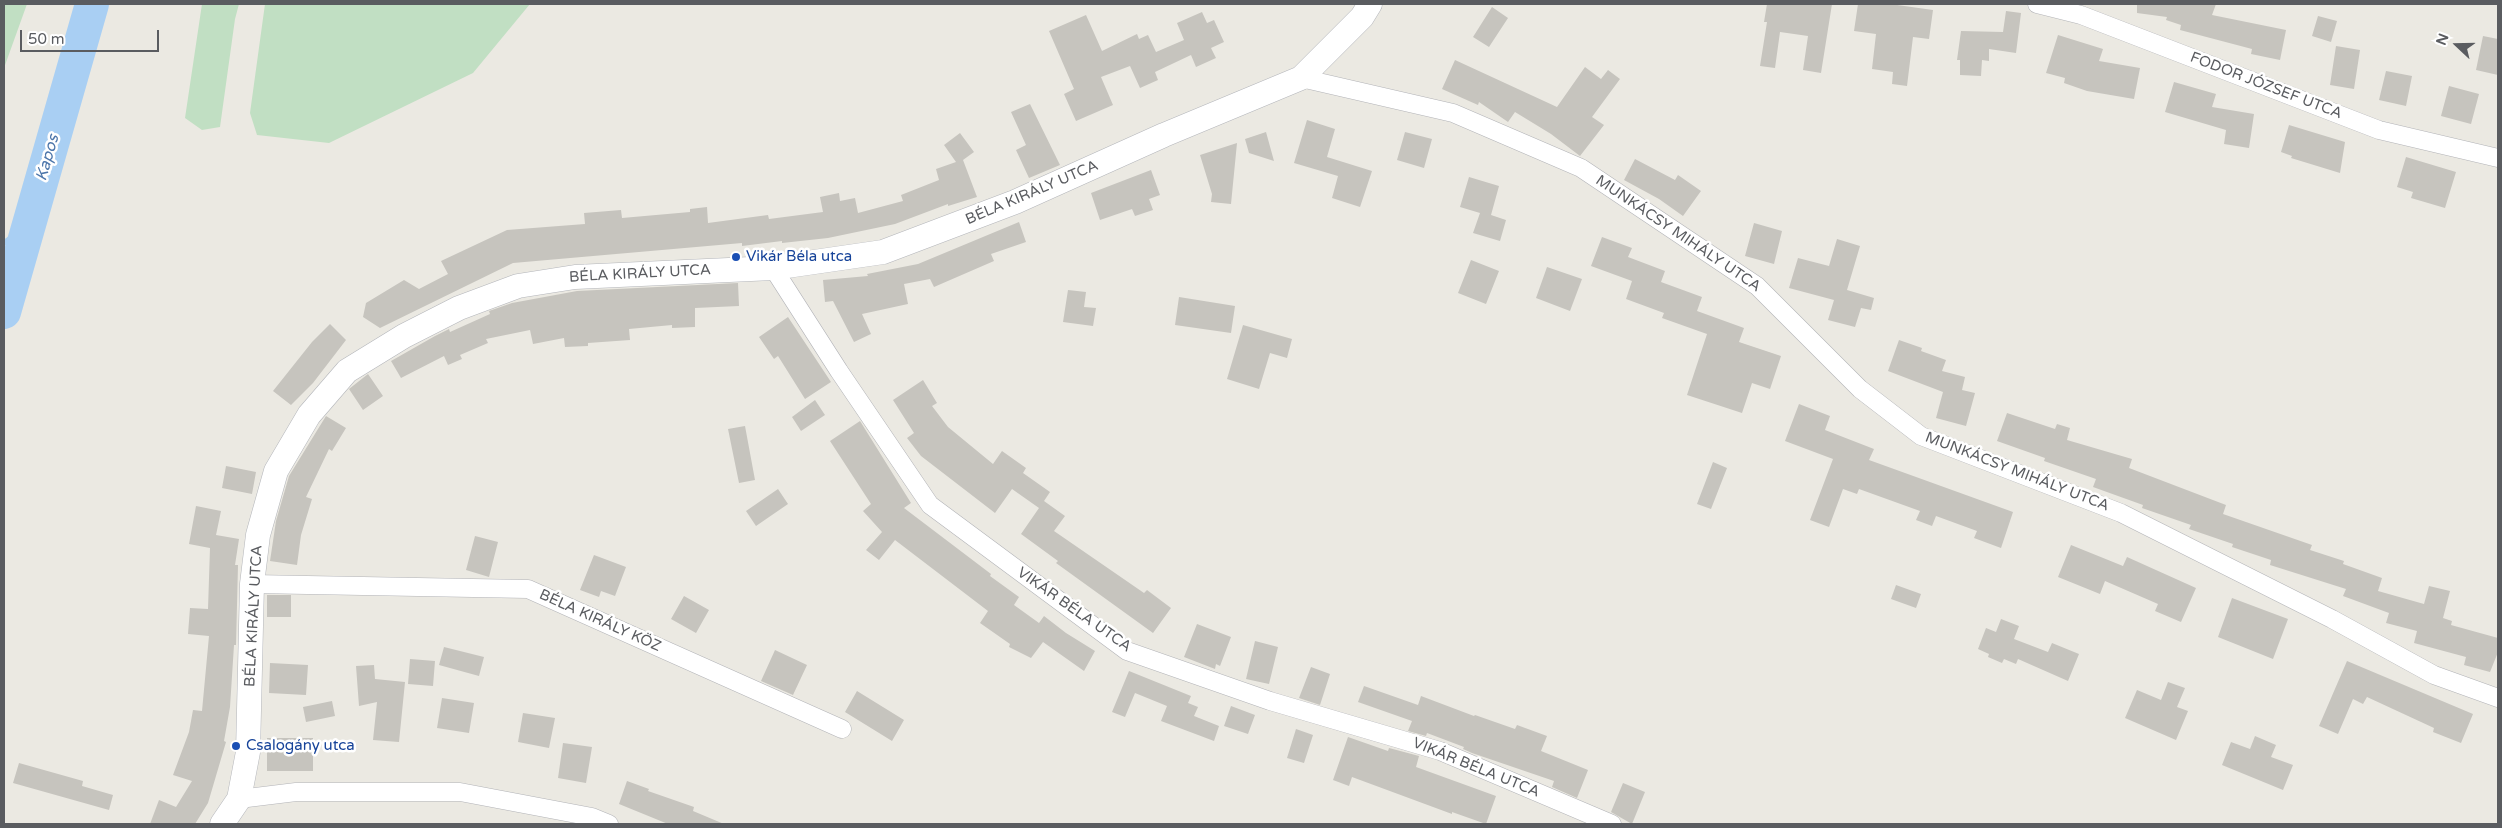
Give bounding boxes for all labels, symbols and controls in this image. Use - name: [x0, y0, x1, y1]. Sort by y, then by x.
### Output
- scale bar: [22, 20, 161, 52]
- north arrow: [2432, 20, 2482, 70]
- text: 50 m: [28, 30, 65, 48]
- text: N: [2433, 31, 2452, 48]
- street label: FODOR JÓZSEF UTCA: [2187, 49, 2345, 123]
- water label: Kapos: [32, 133, 64, 183]
- street label: BÉLA KIRÁLY UTCA: [963, 157, 1101, 229]
- street label: MUNKÁCSY MIHÁLY UTCA: [1592, 172, 1764, 296]
- place label: Vikár Béla utca: [746, 248, 852, 266]
- marker: Vikár Béla utca: [730, 251, 742, 263]
- street label: BÉLA KIRÁLY UTCA: [569, 261, 711, 287]
- street label: MUNKÁCSY MIHÁLY UTCA: [1923, 429, 2111, 515]
- street label: BÉLA KIRÁLY UTCA: [241, 545, 267, 687]
- street label: VIKÁR BÉLA UTCA: [1013, 564, 1135, 656]
- street label: BÉLA KIRÁLY KÖZ: [536, 586, 664, 656]
- street label: VIKÁR BÉLA UTCA: [1410, 734, 1542, 802]
- place label: Csalogány utca: [246, 737, 355, 755]
- marker: Csalogány utca: [230, 740, 242, 752]

